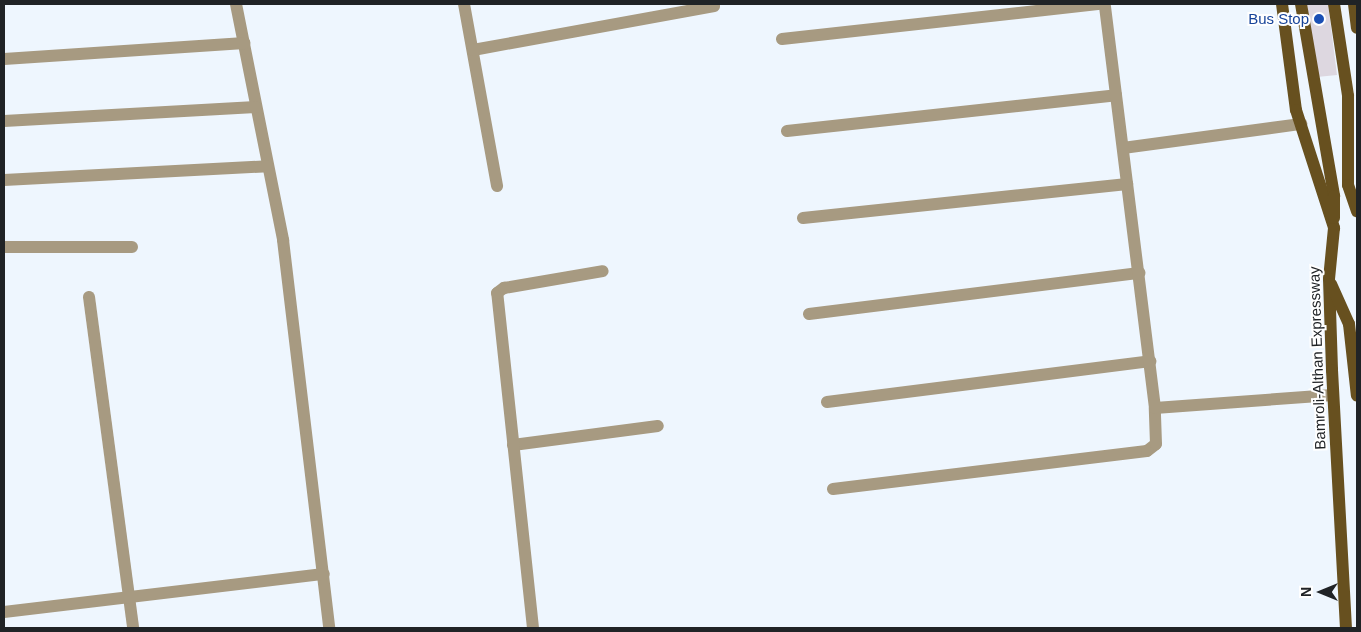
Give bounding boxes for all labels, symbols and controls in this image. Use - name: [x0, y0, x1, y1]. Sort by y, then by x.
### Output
- place label: Bus Stop: [1248, 10, 1309, 28]
- marker: Bus Stop: [1313, 13, 1325, 25]
- street label: Bamroli-Althan Expressway: [1305, 266, 1329, 450]
- north arrow: [1296, 567, 1346, 617]
- text: N: [1298, 587, 1314, 597]

